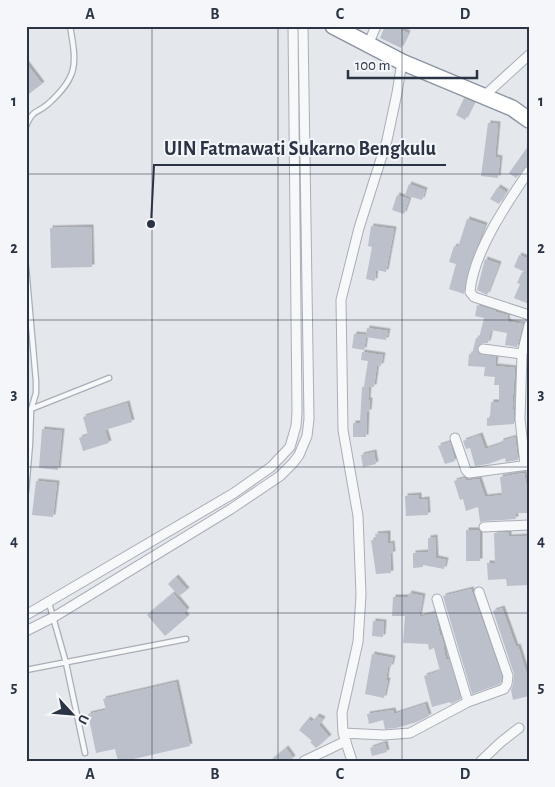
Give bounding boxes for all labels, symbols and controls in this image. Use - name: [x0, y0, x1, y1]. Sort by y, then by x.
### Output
- text: A: [85, 6, 95, 22]
- text: B: [210, 6, 220, 22]
- text: C: [336, 6, 345, 22]
- text: D: [460, 6, 471, 22]
- scale bar: [348, 48, 476, 80]
- text: 100 m: [355, 58, 390, 73]
- text: 1: [11, 93, 17, 109]
- text: 1: [538, 93, 544, 109]
- callout: UIN Fatmawati Sukarno Bengkulu: [154, 130, 446, 165]
- text: UIN Fatmawati Sukarno Bengkulu: [164, 139, 437, 159]
- text: 2: [10, 240, 18, 256]
- text: 2: [537, 240, 545, 256]
- text: 3: [11, 386, 18, 402]
- text: 3: [538, 386, 545, 402]
- text: 4: [10, 533, 18, 549]
- text: 4: [537, 533, 545, 549]
- text: 5: [11, 679, 18, 695]
- text: 5: [538, 679, 545, 695]
- north arrow: [48, 690, 98, 740]
- text: U: [75, 712, 91, 726]
- text: A: [85, 766, 95, 782]
- text: B: [210, 766, 220, 782]
- text: C: [336, 766, 345, 782]
- text: D: [460, 766, 471, 782]

